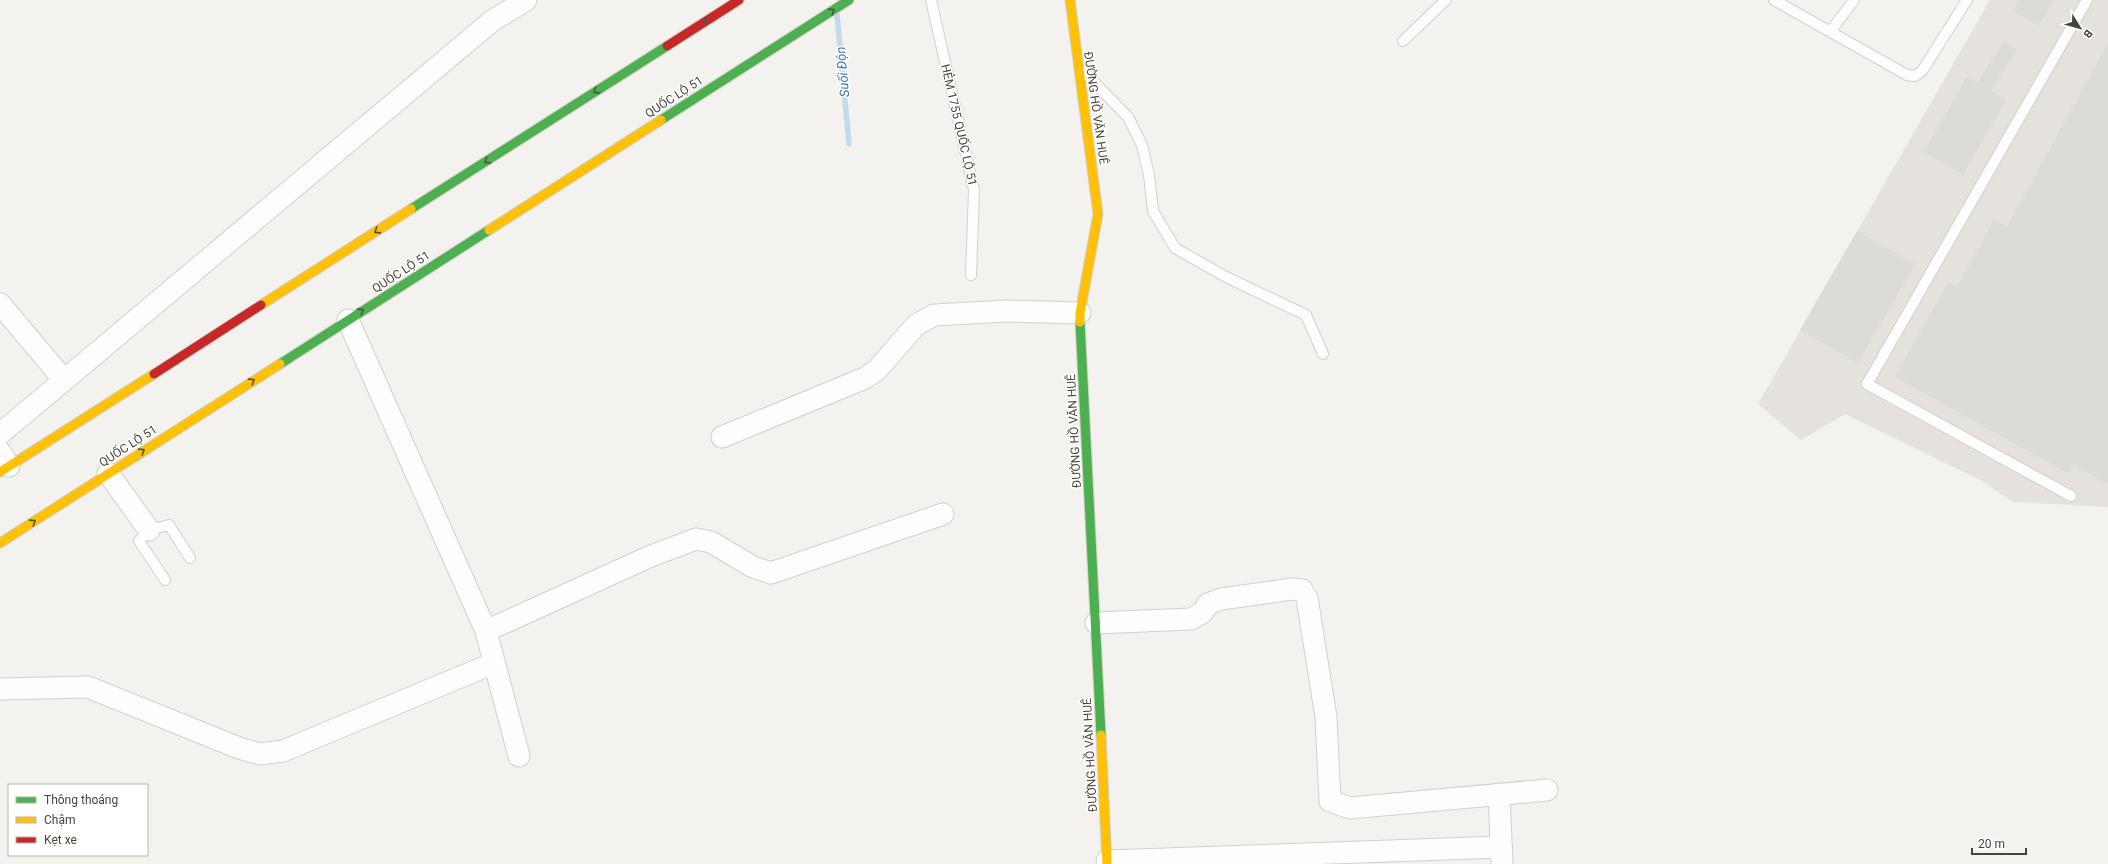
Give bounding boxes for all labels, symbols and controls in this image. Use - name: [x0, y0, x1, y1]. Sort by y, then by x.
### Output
- one-way arrow: [828, 8, 835, 15]
- north arrow: [2060, 8, 2100, 48]
- one-way arrow: [703, 16, 710, 24]
- text: B: [2080, 27, 2095, 40]
- water label: Suối Độn: [833, 46, 852, 98]
- street label: ĐƯỜNG HỒ VĂN HUÊ: [1081, 50, 1113, 166]
- street label: HẺM 1755 QUỐC LỘ 51: [938, 62, 982, 187]
- street label: QUỐC LỘ 51: [641, 72, 705, 121]
- one-way arrow: [593, 86, 600, 94]
- one-way arrow: [484, 156, 491, 164]
- one-way arrow: [374, 226, 381, 234]
- street label: QUỐC LỘ 51: [368, 247, 432, 296]
- one-way arrow: [357, 309, 364, 316]
- street label: ĐƯỜNG HỒ VĂN HUÊ: [1062, 374, 1084, 488]
- one-way arrow: [248, 379, 255, 386]
- street label: QUỐC LỘ 51: [95, 421, 159, 470]
- one-way arrow: [138, 449, 145, 456]
- one-way arrow: [29, 519, 36, 526]
- street label: ĐƯỜNG HỒ VĂN HUÊ: [1078, 698, 1100, 812]
- legend: [8, 784, 148, 856]
- text: Thông thoáng: [44, 793, 118, 807]
- text: Chậm: [44, 813, 75, 827]
- scale bar: [1972, 830, 2026, 856]
- text: Kẹt xe: [44, 833, 77, 847]
- text: 20 m: [1978, 837, 2005, 851]

